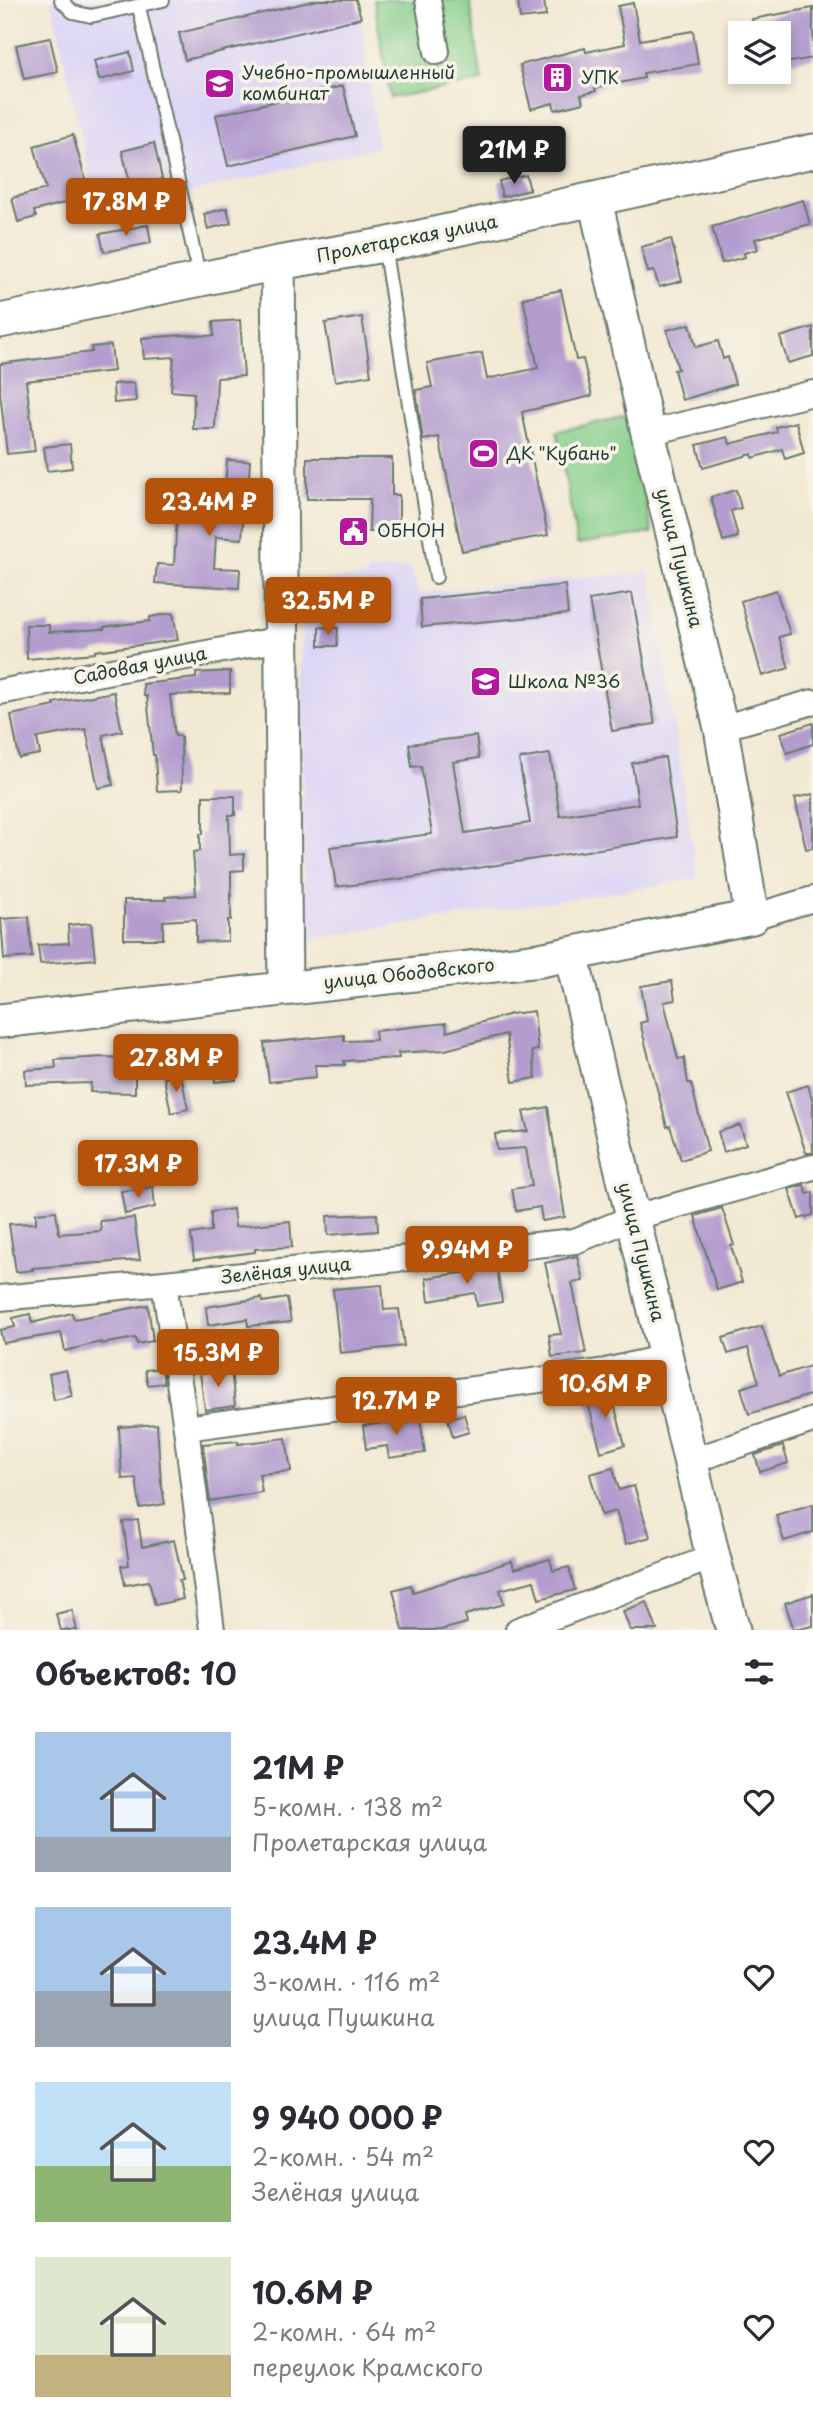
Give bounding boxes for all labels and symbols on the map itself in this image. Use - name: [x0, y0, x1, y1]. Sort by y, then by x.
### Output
- place label: Учебно-промышленный комбинат: [242, 58, 455, 106]
- building icon: УПК: [541, 61, 575, 95]
- place label: УПК: [581, 63, 619, 90]
- school or university icon: Учебно-промышленный комбинат: [202, 66, 236, 100]
- pin: 21M ₽: [465, 127, 563, 186]
- pin: 17.8M ₽: [61, 178, 191, 238]
- street label: Пролетарская улица: [314, 207, 500, 268]
- sports icon: ДК "Кубань": [467, 437, 501, 471]
- place label: ДК "Кубань": [506, 439, 617, 466]
- pin: 23.4M ₽: [144, 478, 274, 538]
- street label: улица Пушкина: [650, 485, 711, 631]
- public building icon: ОБНОН: [337, 514, 371, 548]
- place label: ОБНОН: [377, 516, 445, 543]
- pin: 32.5M ₽: [263, 578, 393, 637]
- street label: Садовая улица: [71, 638, 209, 691]
- school or university icon: Школа №36: [468, 665, 502, 699]
- place label: Школа №36: [508, 667, 620, 694]
- street label: улица Ободовского: [322, 950, 496, 995]
- pin: 27.8M ₽: [111, 1034, 241, 1094]
- pin: 17.3M ₽: [73, 1140, 203, 1200]
- street label: улица Пушкина: [612, 1179, 673, 1325]
- pin: 9.94M ₽: [402, 1226, 532, 1286]
- street label: Зелёная улица: [219, 1249, 353, 1290]
- pin: 15.3M ₽: [153, 1330, 283, 1389]
- pin: 10.6M ₽: [540, 1360, 670, 1420]
- pin: 12.7M ₽: [331, 1378, 461, 1437]

